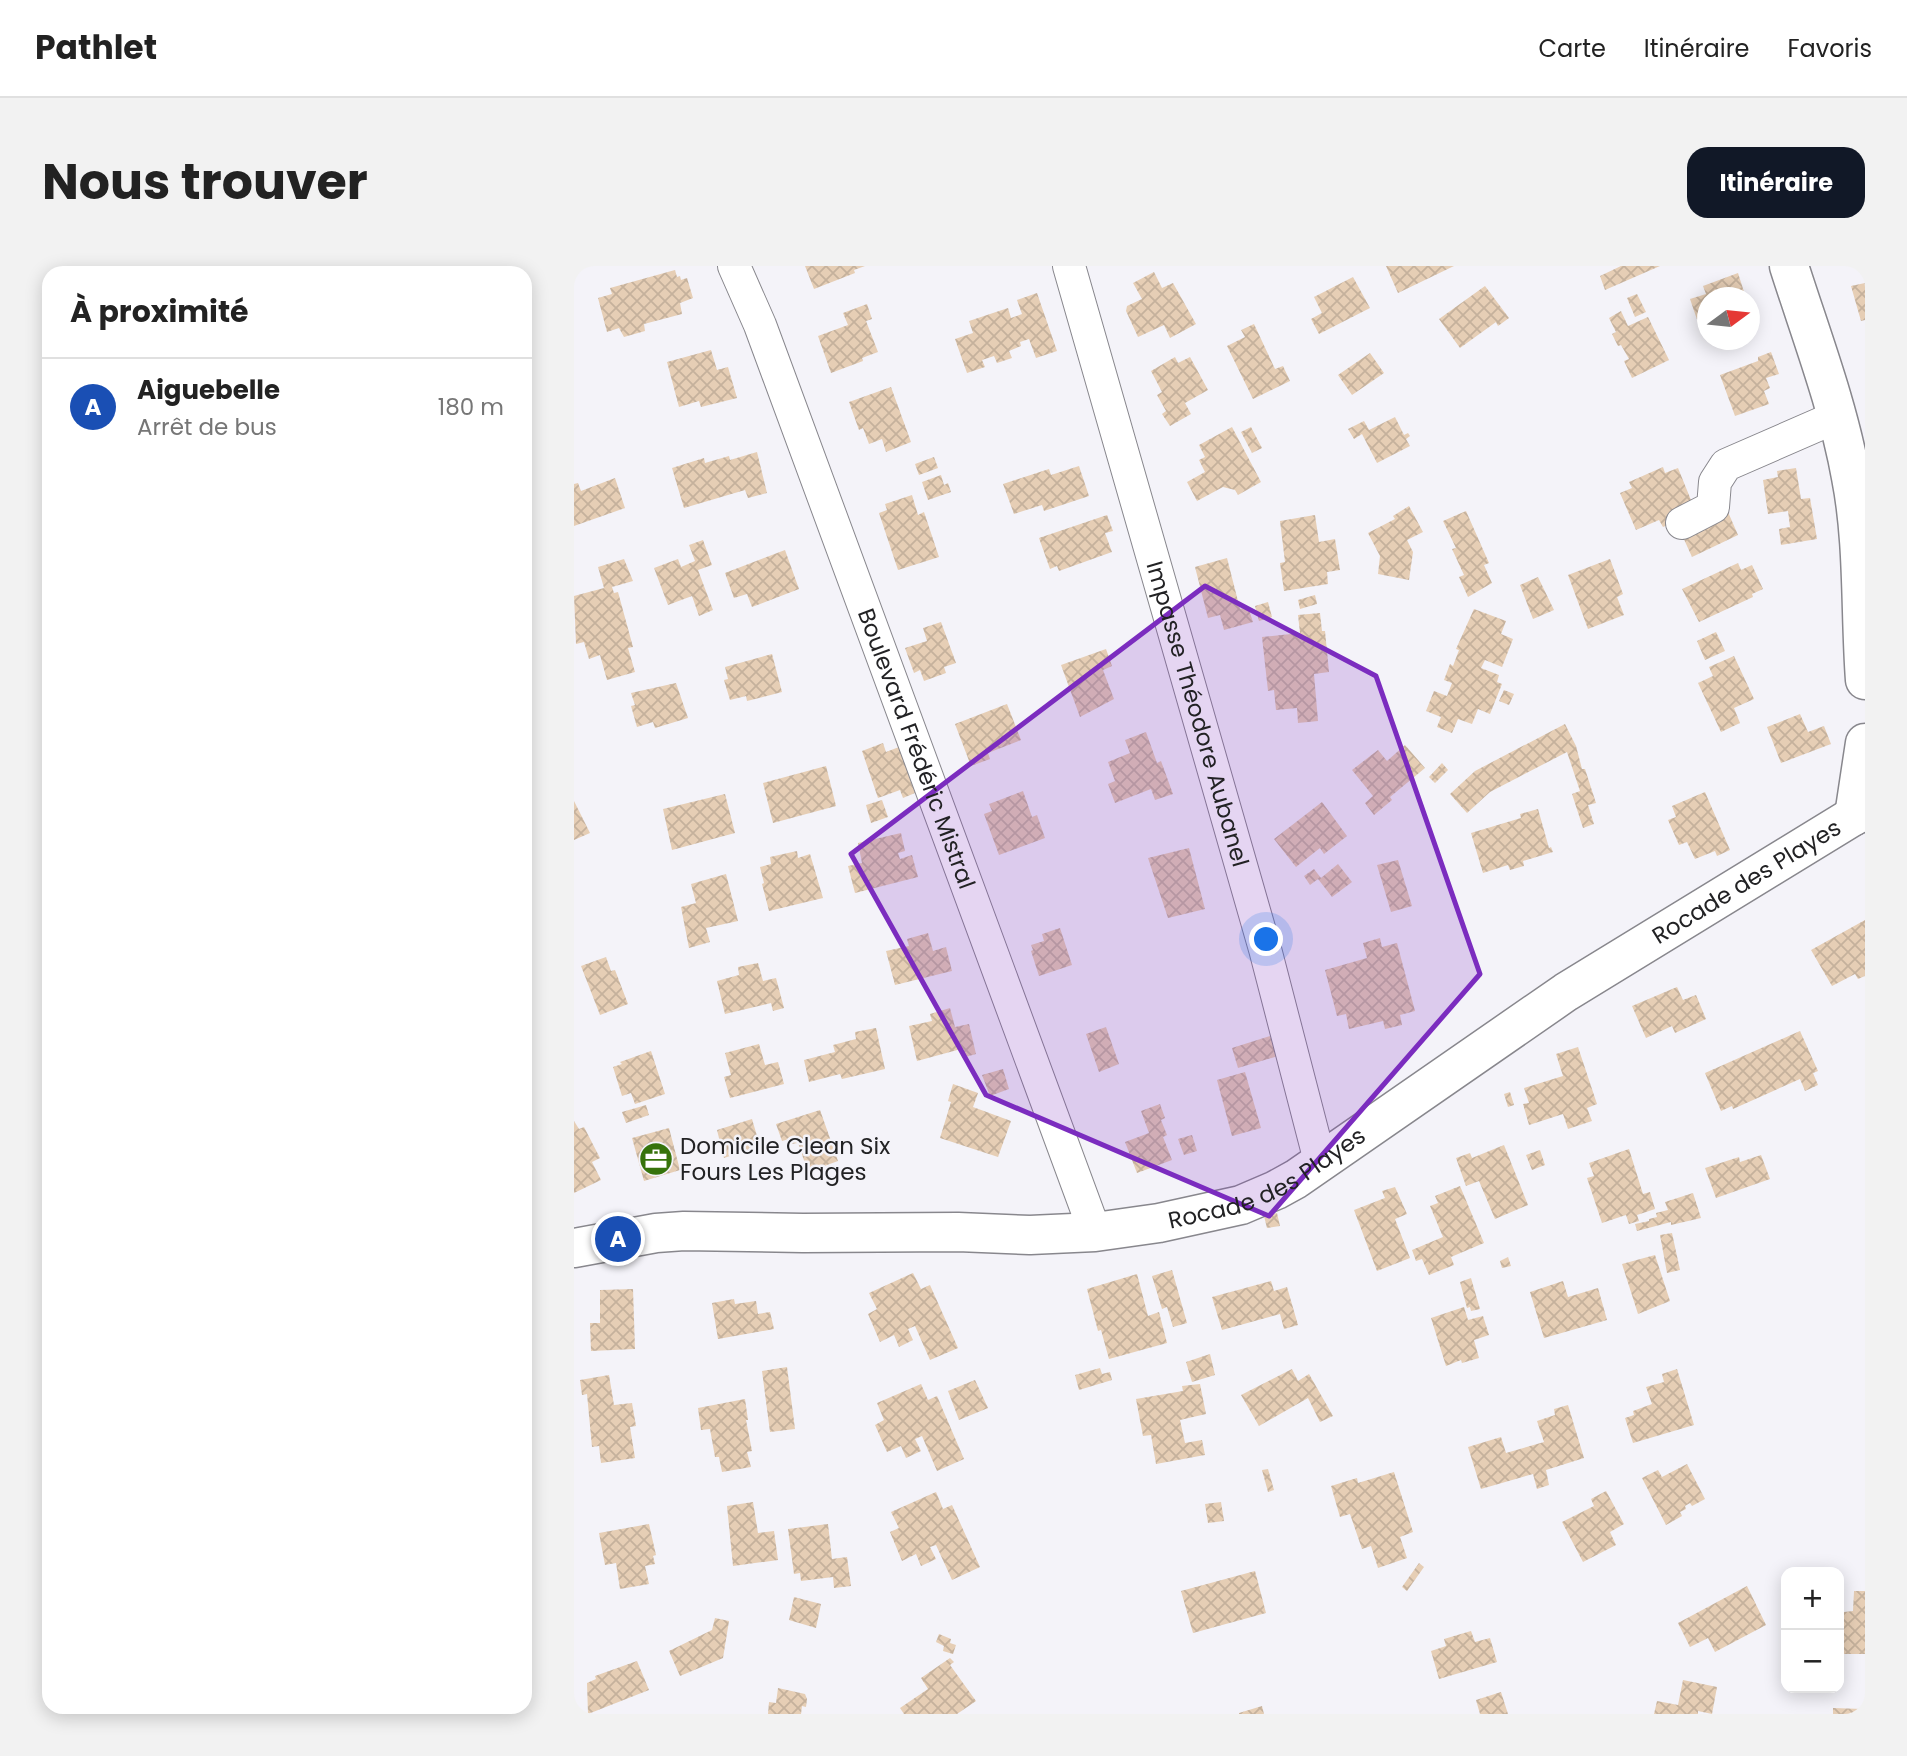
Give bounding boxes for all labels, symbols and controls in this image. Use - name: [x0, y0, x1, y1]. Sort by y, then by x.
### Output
- text: Pathlet: [35, 24, 157, 71]
- text: Carte: [1538, 32, 1606, 65]
- text: Itinéraire: [1644, 32, 1749, 65]
- text: Favoris: [1787, 32, 1872, 65]
- button: Itinéraire: [1687, 147, 1865, 218]
- text: Nous trouver: [42, 148, 368, 216]
- north arrow: [1697, 287, 1760, 350]
- text: À proximité: [70, 290, 249, 333]
- text: Aiguebelle: [137, 372, 280, 408]
- text: A: [85, 391, 101, 423]
- text: 180 m: [438, 391, 504, 423]
- text: Arrêt de bus: [137, 411, 277, 443]
- street label: Impasse Théodore Aubanel: [1139, 557, 1257, 870]
- street label: Boulevard Frédéric Mistral: [850, 604, 983, 893]
- street label: Rocade des Playes: [1646, 812, 1847, 952]
- your location: [1249, 922, 1283, 956]
- street label: Rocade des Playes: [1165, 1120, 1372, 1237]
- place label: Domicile Clean Six Fours Les Plages: [680, 1130, 890, 1188]
- office icon: Domicile Clean Six Fours Les Plages: [637, 1140, 675, 1178]
- pin: A: [595, 1213, 641, 1265]
- map controls: [1781, 1567, 1844, 1693]
- button: +: [1781, 1567, 1844, 1630]
- button: −: [1781, 1630, 1844, 1693]

